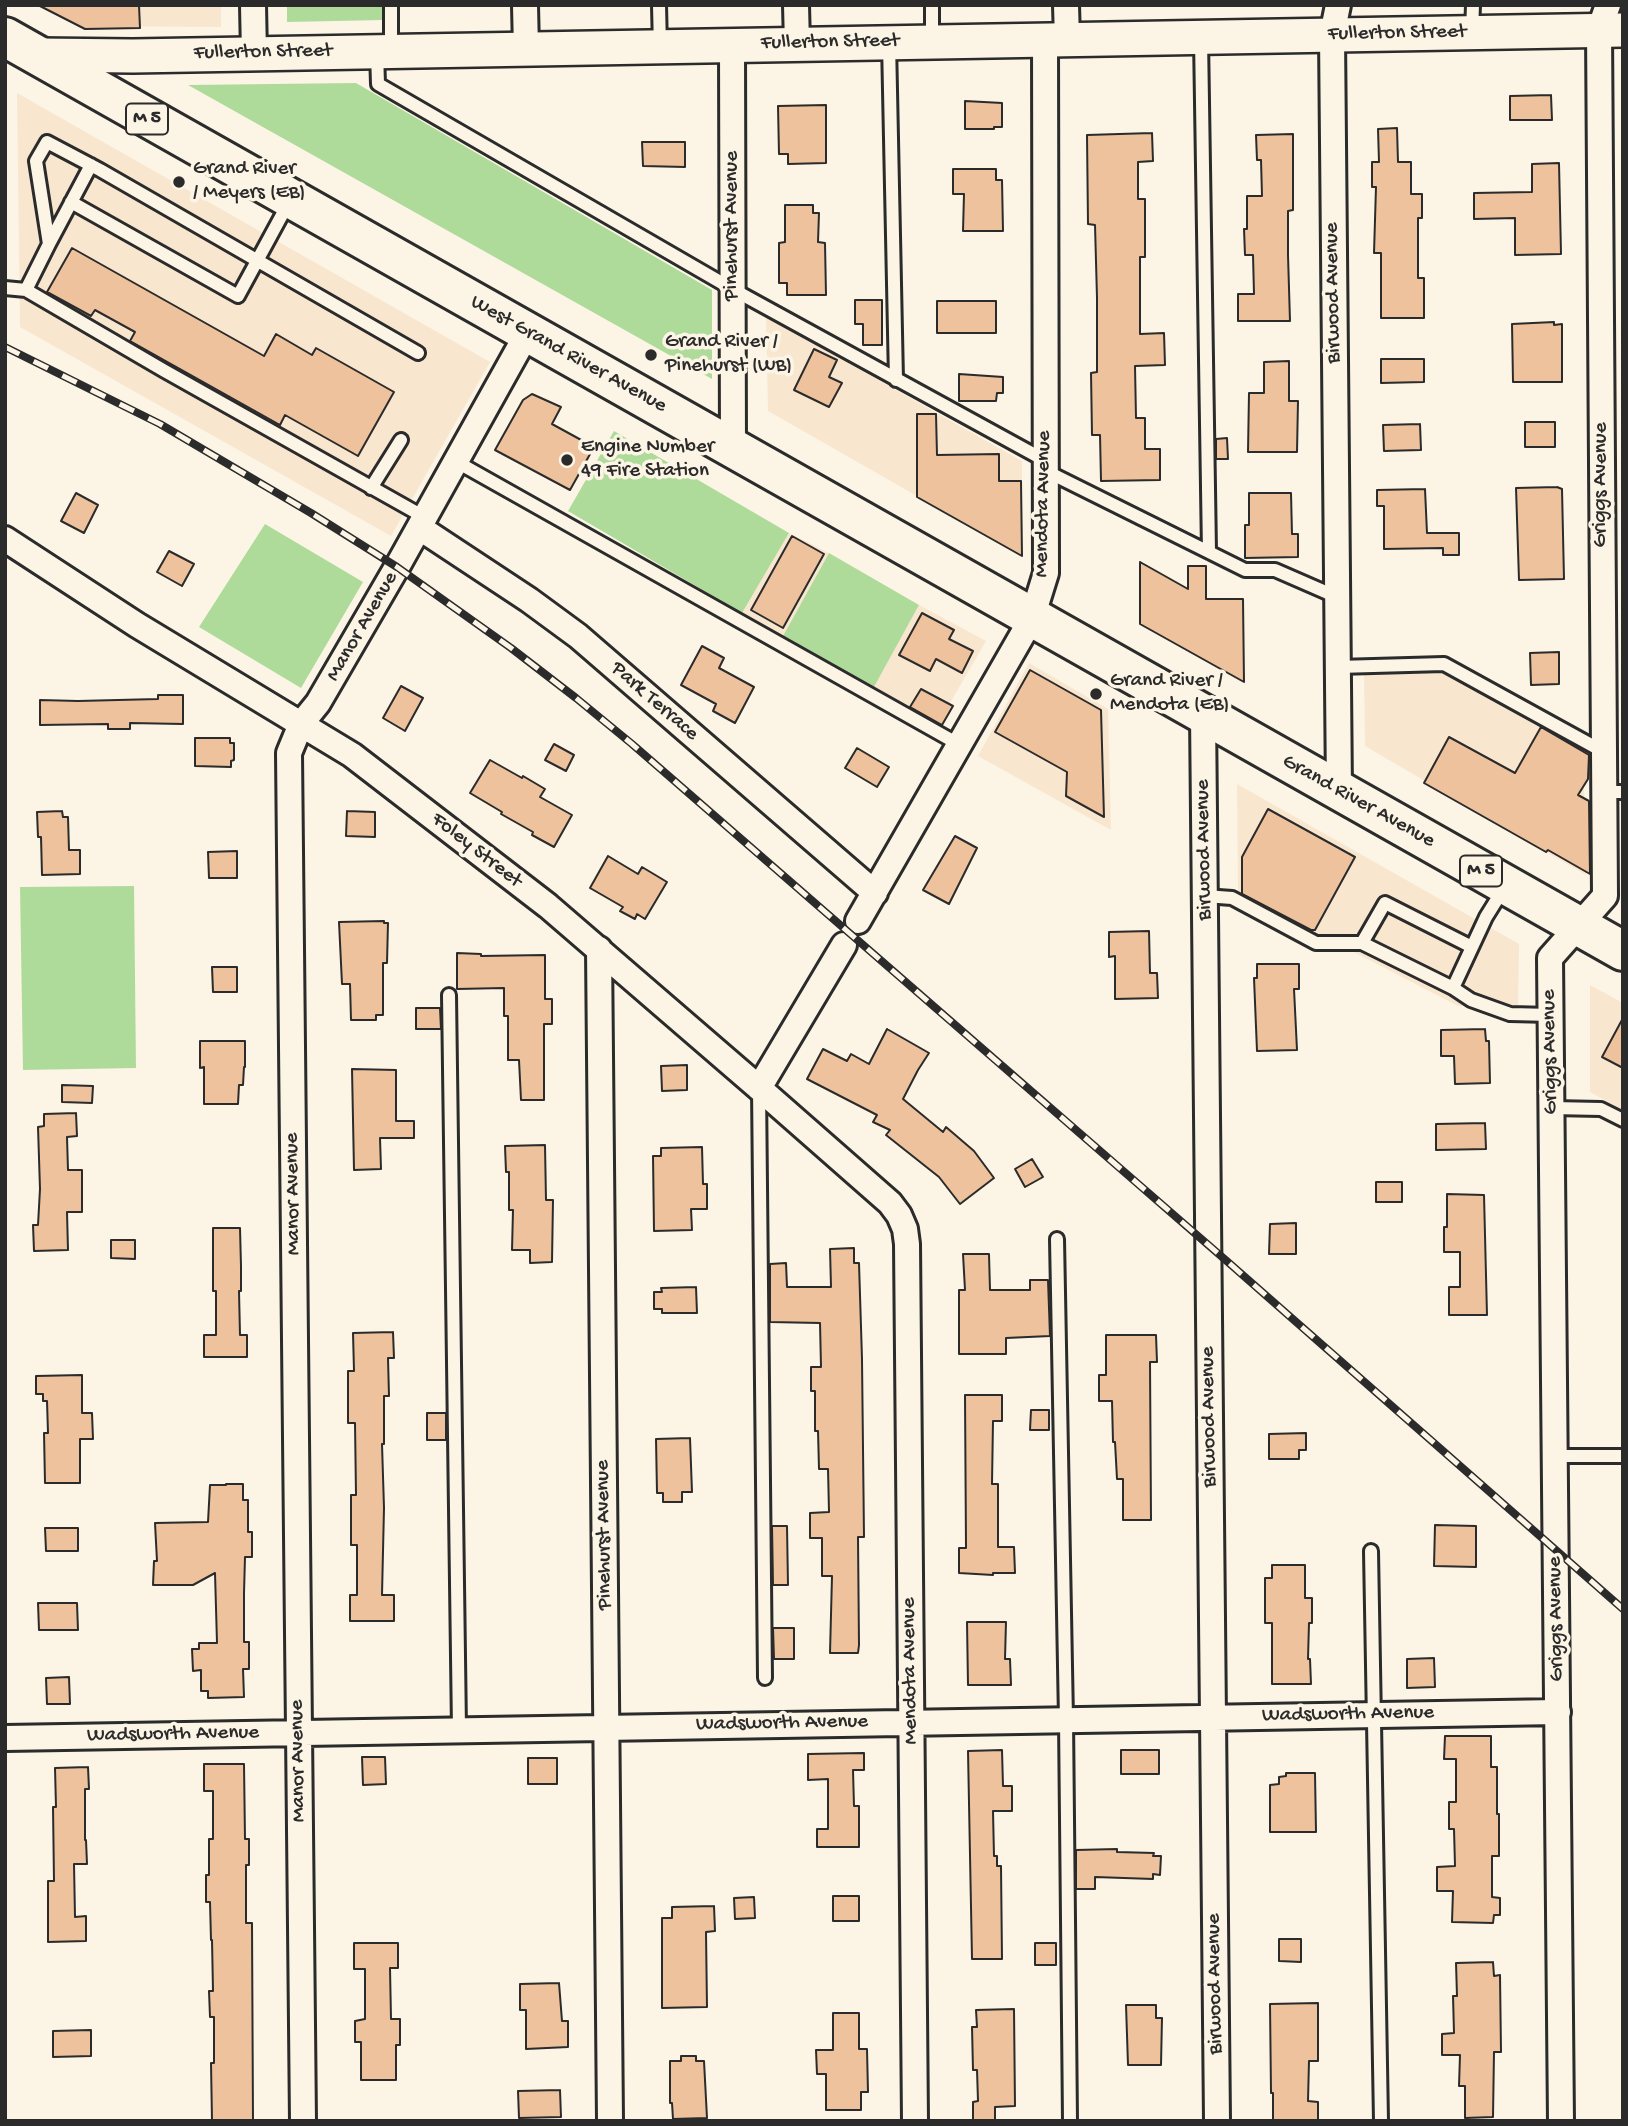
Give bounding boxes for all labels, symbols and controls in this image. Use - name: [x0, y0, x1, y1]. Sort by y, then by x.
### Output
- street label: Fullerton Street: [1328, 20, 1466, 48]
- street label: Fullerton Street: [761, 29, 899, 57]
- street label: Fullerton Street: [194, 39, 332, 67]
- road number: M 5: [126, 104, 168, 134]
- street label: Pinehurst Avenue: [720, 151, 746, 301]
- place label: Grand River / Meyers (EB): [193, 157, 305, 207]
- marker: Grand River / Meyers (EB): [171, 174, 187, 190]
- street label: Birwood Avenue: [1320, 222, 1348, 364]
- street label: West Grand River Avenue: [465, 290, 671, 420]
- place label: Grand River / Pinehurst (WB): [665, 330, 792, 380]
- marker: Grand River / Pinehurst (WB): [643, 347, 659, 363]
- street label: Griggs Avenue: [1589, 423, 1615, 547]
- street label: Mendota Avenue: [1030, 430, 1058, 578]
- place label: Engine Number 49 Fire Station: [581, 435, 714, 485]
- marker: Engine Number 49 Fire Station: [559, 452, 575, 468]
- street label: Manor Avenue: [321, 568, 405, 686]
- street label: Park Terrace: [605, 657, 703, 747]
- place label: Grand River / Mendota (EB): [1110, 669, 1230, 719]
- marker: Grand River / Mendota (EB): [1088, 686, 1104, 702]
- street label: Grand River Avenue: [1277, 750, 1439, 854]
- street label: Birwood Avenue: [1191, 779, 1219, 921]
- street label: Foley Street: [426, 808, 526, 894]
- road number: M 5: [1460, 856, 1502, 886]
- street label: Griggs Avenue: [1537, 989, 1565, 1115]
- street label: Manor Avenue: [280, 1132, 308, 1256]
- street label: Birwood Avenue: [1196, 1346, 1224, 1488]
- street label: Pinehurst Avenue: [591, 1460, 619, 1610]
- street label: Griggs Avenue: [1543, 1556, 1571, 1682]
- street label: Mendota Avenue: [897, 1597, 925, 1745]
- street label: Manor Avenue: [285, 1699, 313, 1823]
- street label: Wadsworth Avenue: [1262, 1701, 1434, 1729]
- street label: Wadsworth Avenue: [696, 1710, 868, 1738]
- street label: Wadsworth Avenue: [87, 1721, 259, 1749]
- street label: Birwood Avenue: [1202, 1913, 1230, 2055]

